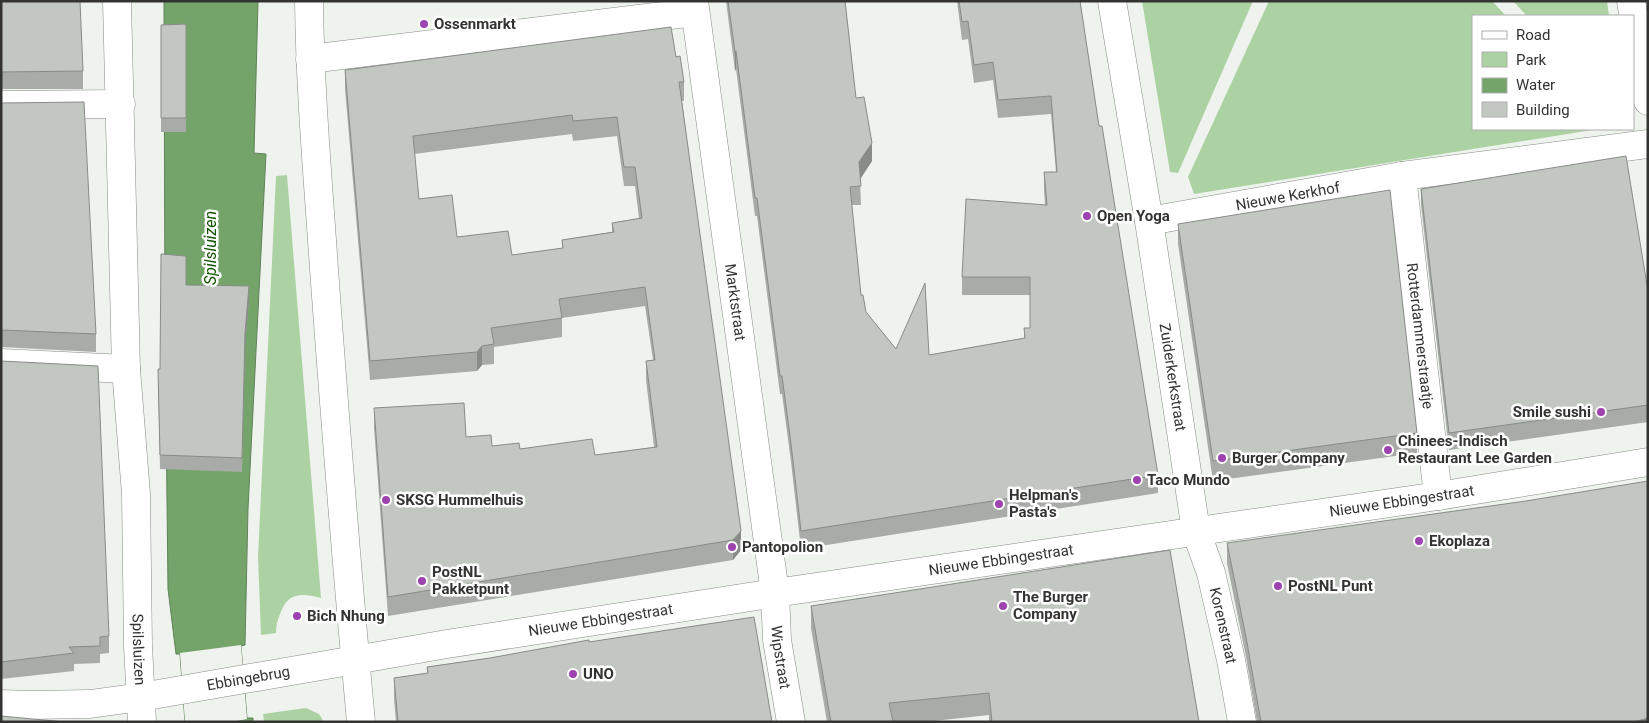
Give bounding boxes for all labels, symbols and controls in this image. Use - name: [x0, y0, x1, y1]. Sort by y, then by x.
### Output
- place label: Ossenmarkt: [434, 15, 516, 33]
- legend: [1472, 15, 1634, 130]
- marker: Ossenmarkt: [418, 18, 430, 30]
- text: Road: [1516, 26, 1550, 44]
- text: Park: [1516, 51, 1547, 69]
- text: Water: [1516, 76, 1555, 94]
- text: Building: [1516, 101, 1570, 119]
- street label: Nieuwe Kerkhof: [1234, 178, 1342, 214]
- place label: Open Yoga: [1097, 207, 1170, 225]
- marker: Open Yoga: [1081, 210, 1093, 222]
- water label: Spilsluizen: [201, 211, 220, 285]
- street label: Rotterdammerstraatje: [1403, 262, 1437, 410]
- street label: Marktstraat: [721, 263, 749, 342]
- street label: Zuiderkerkstraat: [1156, 322, 1190, 433]
- place label: Smile sushi: [1513, 403, 1591, 421]
- marker: Smile sushi: [1595, 406, 1607, 418]
- place label: Chinees-Indisch Restaurant Lee Garden: [1398, 432, 1552, 467]
- marker: Chinees-Indisch Restaurant Lee Garden: [1382, 444, 1394, 456]
- place label: Burger Company: [1232, 449, 1345, 467]
- marker: Burger Company: [1216, 452, 1228, 464]
- place label: Taco Mundo: [1147, 471, 1230, 489]
- marker: Taco Mundo: [1131, 474, 1143, 486]
- street label: Nieuwe Ebbingestraat: [1328, 481, 1476, 521]
- place label: Helpman's Pasta's: [1009, 486, 1079, 521]
- place label: SKSG Hummelhuis: [396, 491, 524, 509]
- marker: SKSG Hummelhuis: [380, 494, 392, 506]
- marker: Helpman's Pasta's: [993, 498, 1005, 510]
- place label: Ekoplaza: [1429, 532, 1490, 550]
- marker: Ekoplaza: [1413, 535, 1425, 547]
- place label: Pantopolion: [742, 538, 823, 556]
- street label: Nieuwe Ebbingestraat: [928, 540, 1075, 579]
- marker: Pantopolion: [726, 541, 738, 553]
- place label: PostNL Pakketpunt: [432, 563, 509, 598]
- marker: PostNL Pakketpunt: [416, 575, 428, 587]
- place label: PostNL Punt: [1288, 577, 1373, 595]
- marker: PostNL Punt: [1272, 580, 1284, 592]
- street label: Korenstraat: [1206, 586, 1240, 665]
- place label: The Burger Company: [1013, 588, 1089, 623]
- street label: Nieuwe Ebbingestraat: [527, 600, 674, 640]
- marker: The Burger Company: [997, 600, 1009, 612]
- place label: Bich Nhung: [307, 607, 385, 625]
- marker: Bich Nhung: [291, 610, 303, 622]
- street label: Spilsluizen: [129, 614, 149, 686]
- street label: Wipstraat: [767, 625, 794, 690]
- street label: Ebbingebrug: [205, 662, 291, 694]
- place label: UNO: [583, 665, 614, 683]
- marker: UNO: [567, 668, 579, 680]

